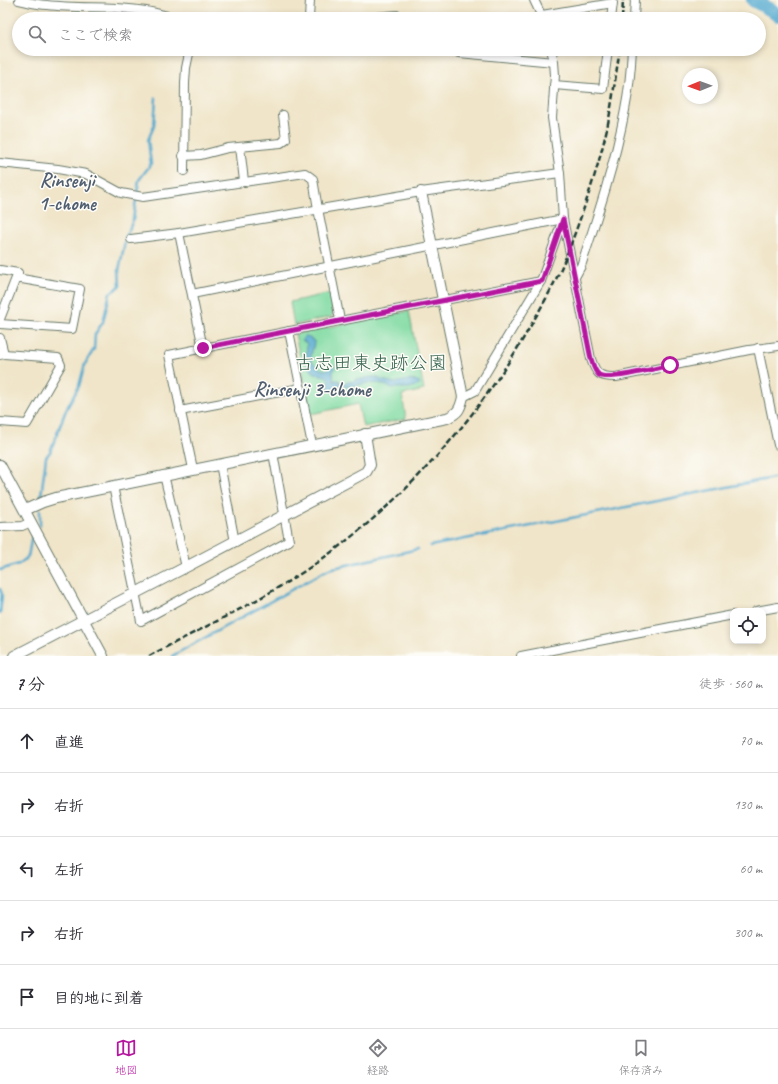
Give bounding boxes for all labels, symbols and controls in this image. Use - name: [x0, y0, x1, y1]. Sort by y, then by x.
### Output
- search box: [12, 12, 766, 56]
- icon: search: [26, 23, 48, 45]
- text: ここで検索: [58, 26, 133, 45]
- north arrow: [682, 68, 718, 104]
- district label: Rinsenji 1-chome: [38, 168, 98, 216]
- route end: [194, 339, 212, 357]
- park label: 古志田東史跡公園: [295, 351, 447, 375]
- route start: [661, 356, 679, 374]
- district label: Rinsenji 3-chome: [253, 377, 372, 402]
- map controls: [730, 608, 766, 644]
- button: locate: [730, 608, 766, 644]
- text: 7 分: [16, 674, 45, 695]
- text: 徒歩 · 560 m: [699, 676, 762, 692]
- icon: ahead: [16, 730, 38, 752]
- text: 直進: [54, 733, 84, 752]
- text: 70 m: [740, 733, 762, 749]
- icon: right: [16, 794, 38, 816]
- text: 右折: [54, 797, 84, 816]
- text: 130 m: [734, 797, 762, 813]
- icon: left: [16, 858, 38, 880]
- text: 左折: [54, 861, 84, 880]
- text: 60 m: [740, 861, 762, 877]
- icon: right: [16, 922, 38, 944]
- text: 右折: [54, 925, 84, 944]
- text: 300 m: [734, 925, 762, 941]
- icon: arrive: [16, 986, 38, 1008]
- text: 目的地に到着: [54, 989, 144, 1008]
- tab: 地図: [115, 1037, 137, 1077]
- tab: 経路: [367, 1037, 389, 1077]
- tab: 保存済み: [619, 1037, 663, 1077]

